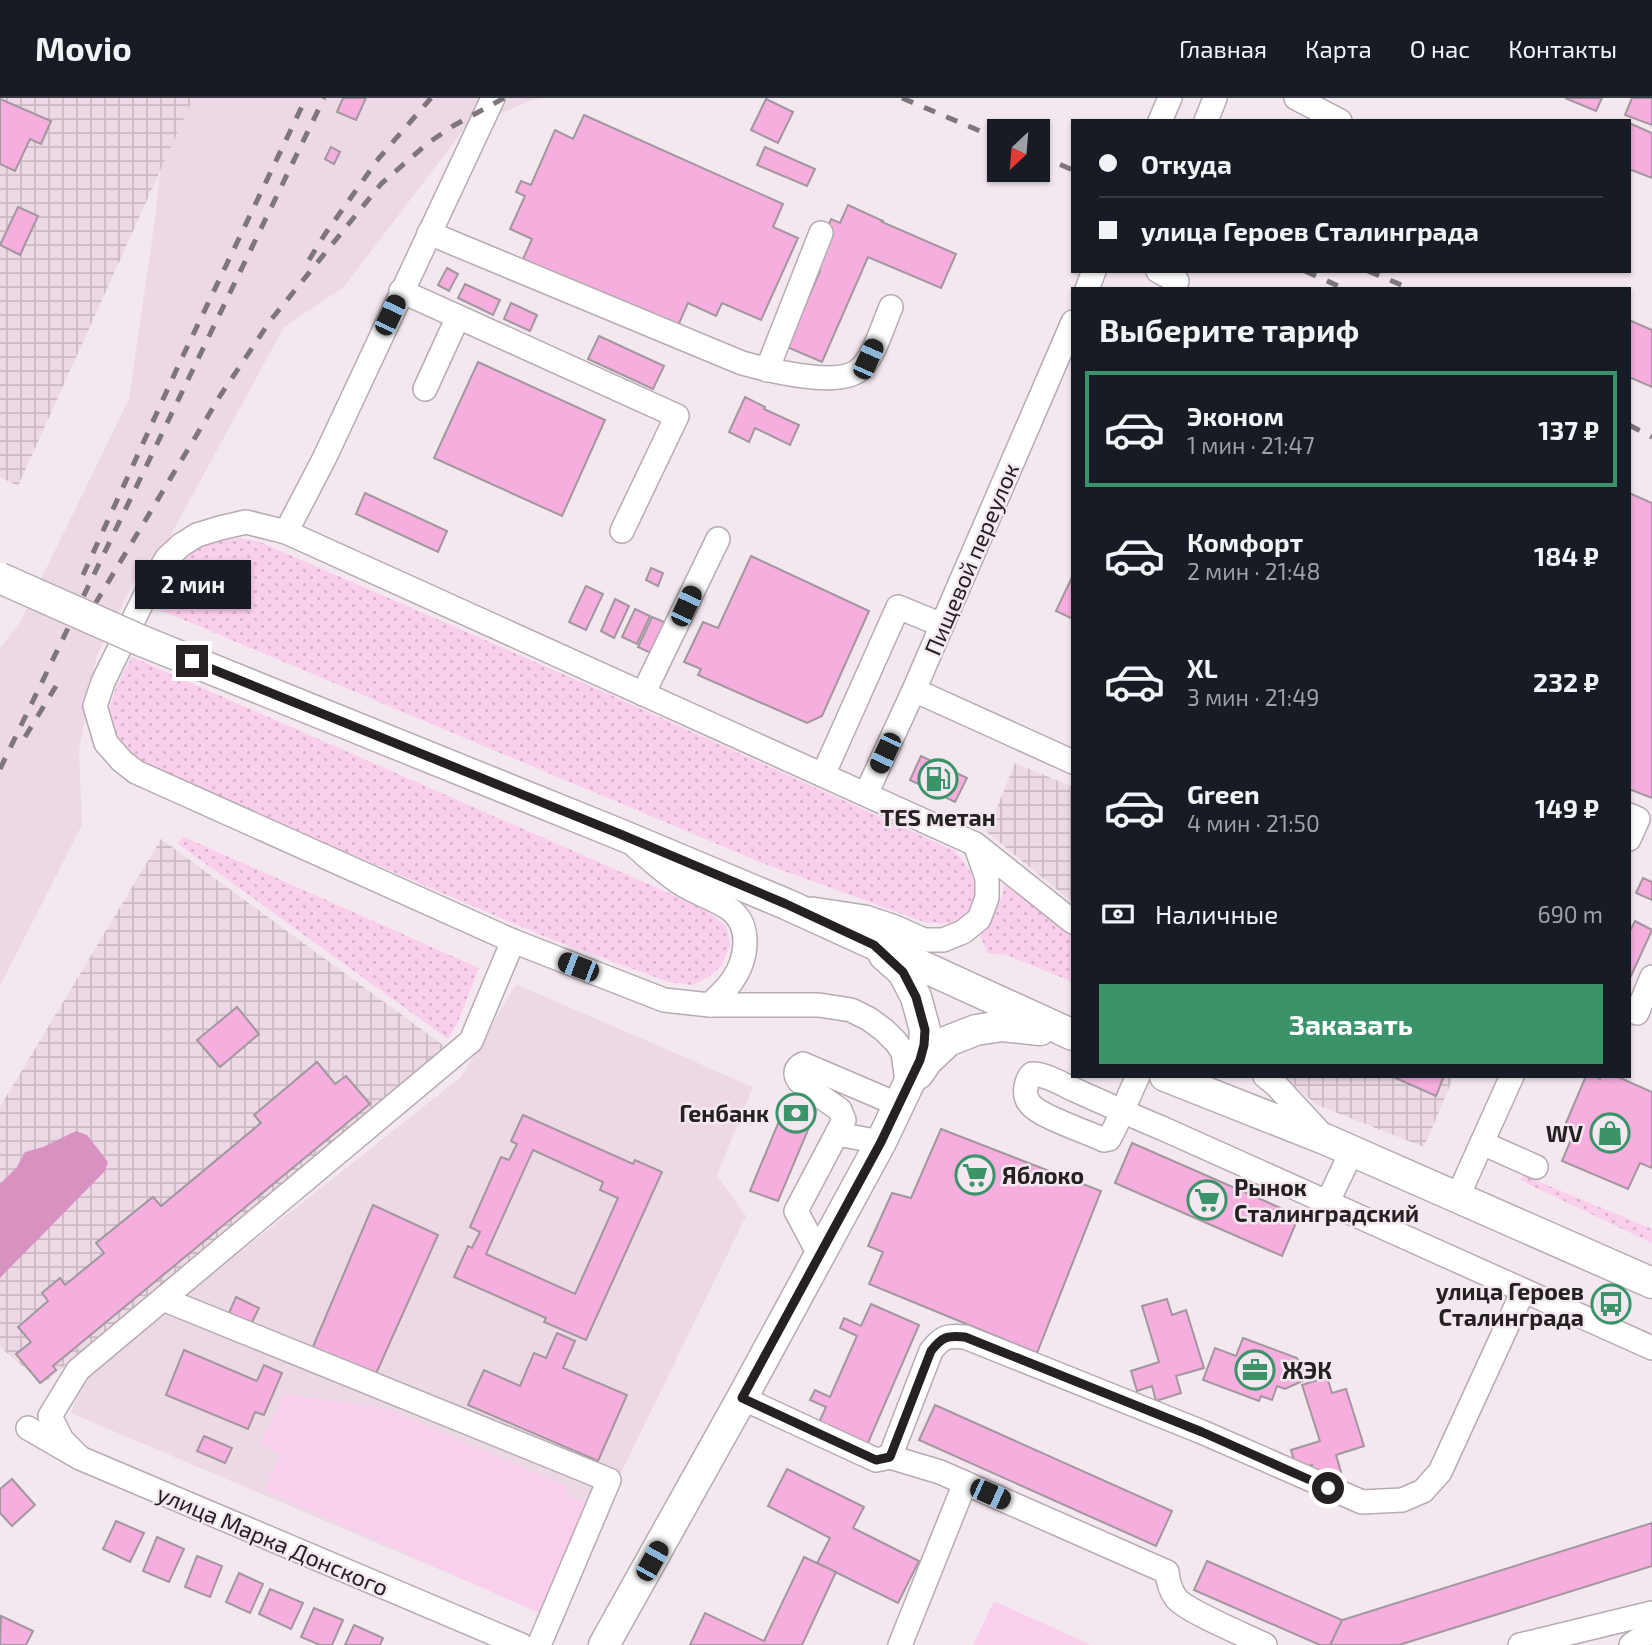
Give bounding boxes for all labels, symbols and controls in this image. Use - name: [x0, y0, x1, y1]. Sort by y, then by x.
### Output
- text: Movio: [35, 28, 132, 68]
- text: Главная: [1179, 34, 1267, 63]
- text: Карта: [1305, 34, 1372, 63]
- text: О нас: [1410, 34, 1470, 63]
- text: Контакты: [1508, 34, 1617, 63]
- north arrow: [987, 119, 1050, 182]
- map controls: [987, 119, 1050, 182]
- text: Откуда: [1141, 148, 1232, 179]
- text: улица Героев Сталинграда: [1141, 215, 1479, 246]
- car: [372, 292, 409, 338]
- text: Выберите тариф: [1099, 310, 1359, 348]
- car: [850, 336, 887, 382]
- icon: car: [1103, 398, 1166, 461]
- text: Эконом: [1187, 400, 1284, 431]
- text: 137 ₽: [1538, 414, 1599, 445]
- text: 1 мин · 21:47: [1187, 431, 1315, 459]
- street label: Пищевой переулок: [918, 459, 1025, 660]
- icon: car: [1103, 524, 1166, 587]
- text: Комфорт: [1187, 526, 1303, 557]
- text: 184 ₽: [1534, 540, 1599, 571]
- text: 2 мин · 21:48: [1187, 557, 1320, 585]
- callout: 2 мин: [134, 560, 250, 608]
- text: 2 мин: [161, 570, 225, 598]
- car: [668, 583, 705, 629]
- route end: [176, 645, 208, 677]
- icon: car: [1103, 650, 1166, 713]
- text: XL: [1187, 652, 1218, 683]
- text: 232 ₽: [1533, 666, 1599, 697]
- text: 3 мин · 21:49: [1187, 683, 1320, 711]
- car: [867, 730, 904, 776]
- fuel station icon: TES метан: [917, 758, 959, 800]
- icon: car: [1103, 776, 1166, 839]
- text: Green: [1187, 778, 1260, 809]
- text: 149 ₽: [1535, 792, 1599, 823]
- place label: TES метан: [880, 803, 996, 831]
- text: 4 мин · 21:50: [1187, 809, 1320, 837]
- icon: cash: [1099, 895, 1137, 933]
- text: Наличные: [1155, 898, 1278, 929]
- text: 690 m: [1538, 900, 1603, 928]
- car: [555, 950, 602, 984]
- button: Заказать: [1099, 984, 1603, 1064]
- bank icon: Генбанк: [775, 1092, 817, 1134]
- place label: Генбанк: [679, 1099, 769, 1127]
- shop icon: WV: [1589, 1112, 1631, 1154]
- place label: WV: [1546, 1119, 1583, 1147]
- supermarket icon: Яблоко: [954, 1154, 996, 1196]
- place label: Яблоко: [1002, 1161, 1084, 1189]
- place label: Рынок Сталинградский: [1234, 1173, 1419, 1227]
- supermarket icon: Рынок Сталинградский: [1186, 1179, 1228, 1221]
- place label: улица Героев Сталинграда: [1436, 1277, 1584, 1331]
- bus stop icon: улица Героев Сталинграда: [1590, 1283, 1632, 1325]
- office icon: ЖЭК: [1234, 1349, 1276, 1391]
- place label: ЖЭК: [1282, 1356, 1332, 1384]
- route start: [1312, 1472, 1344, 1504]
- car: [967, 1476, 1014, 1512]
- street label: улица Марка Донского: [153, 1479, 393, 1602]
- car: [633, 1538, 672, 1584]

